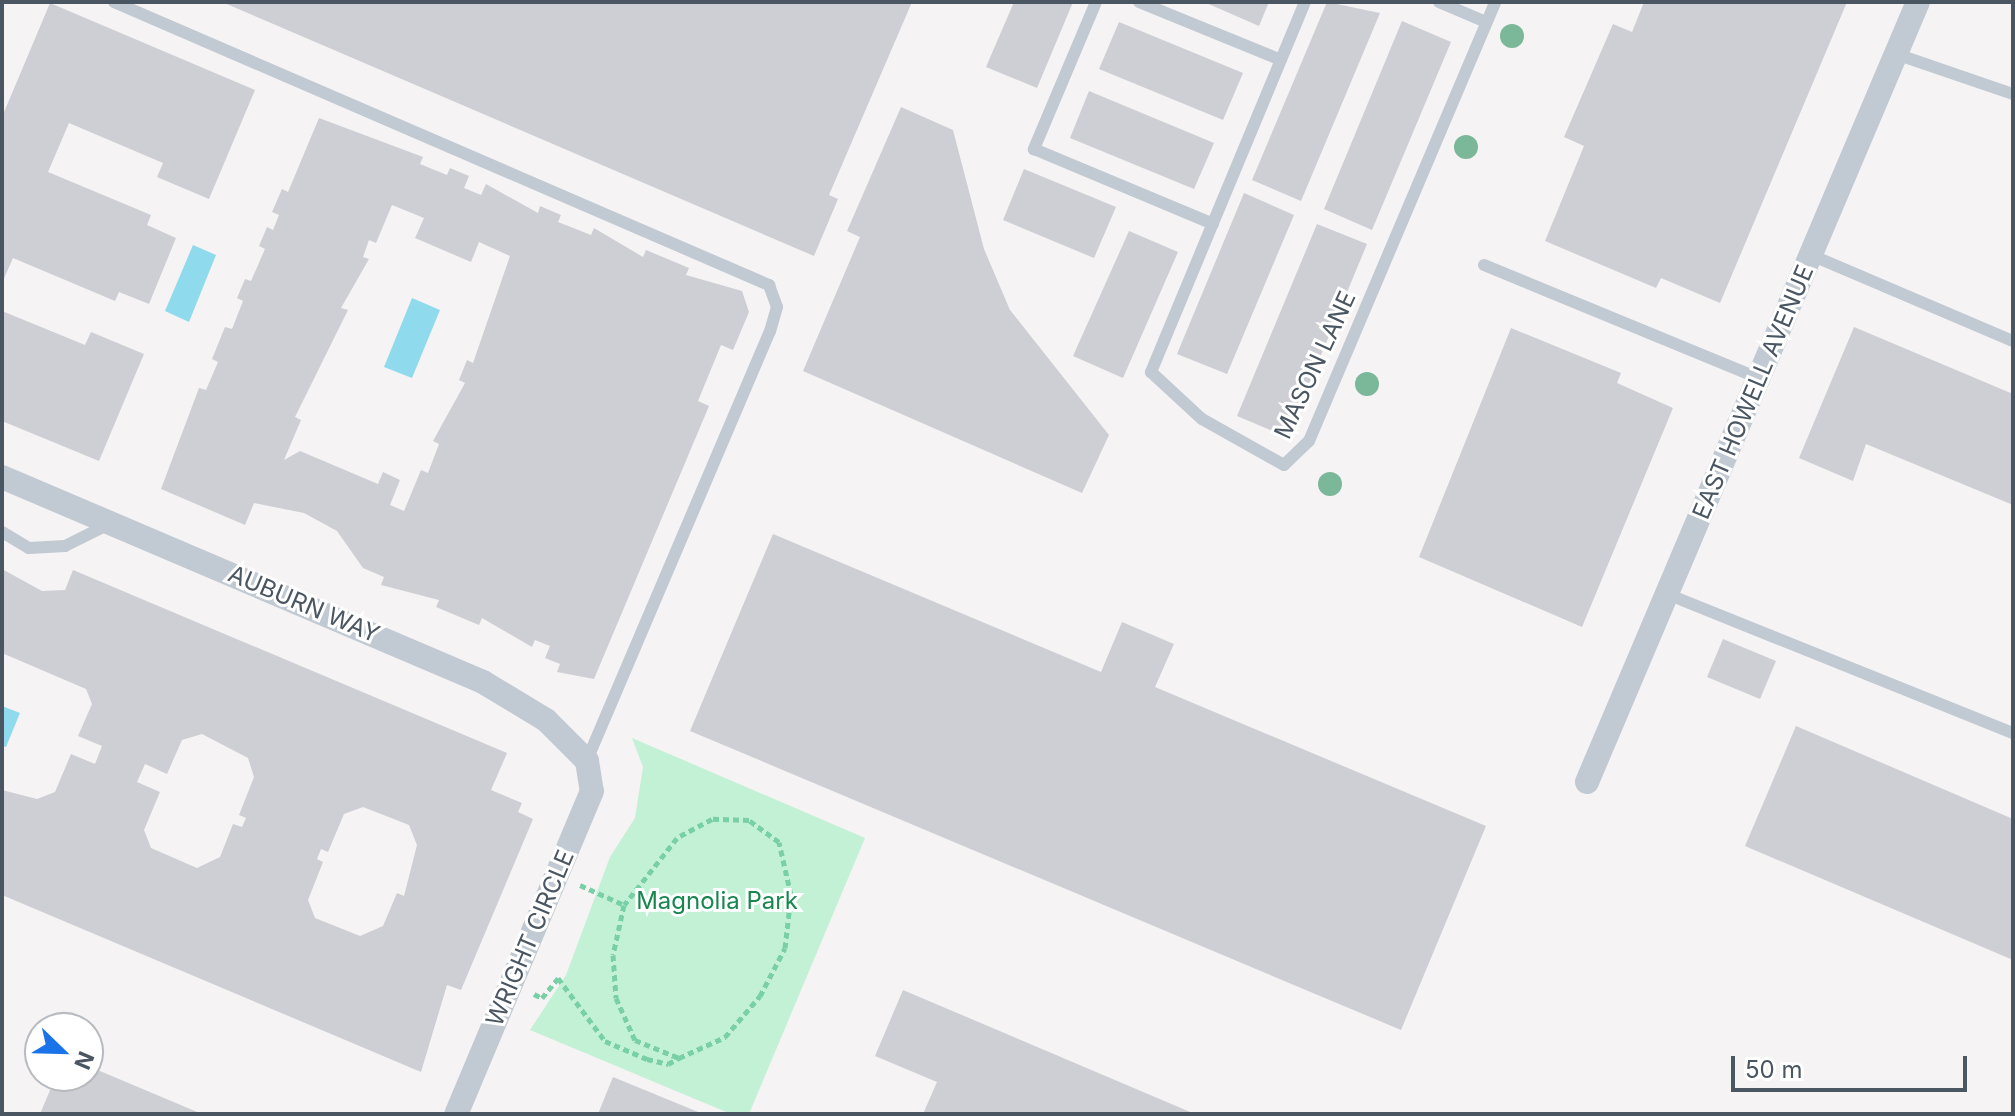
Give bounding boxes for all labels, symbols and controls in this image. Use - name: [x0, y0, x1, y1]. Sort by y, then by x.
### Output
- street label: EAST HOWELL AVENUE: [1686, 261, 1820, 523]
- street label: MASON LANE: [1268, 287, 1362, 443]
- street label: AUBURN WAY: [224, 559, 384, 649]
- street label: WRIGHT CIRCLE: [480, 846, 580, 1030]
- park label: Magnolia Park: [636, 887, 798, 915]
- north arrow: [24, 1012, 104, 1092]
- scale bar: [1735, 1040, 1971, 1090]
- text: N: [69, 1048, 99, 1073]
- text: 50 m: [1745, 1055, 1803, 1084]

